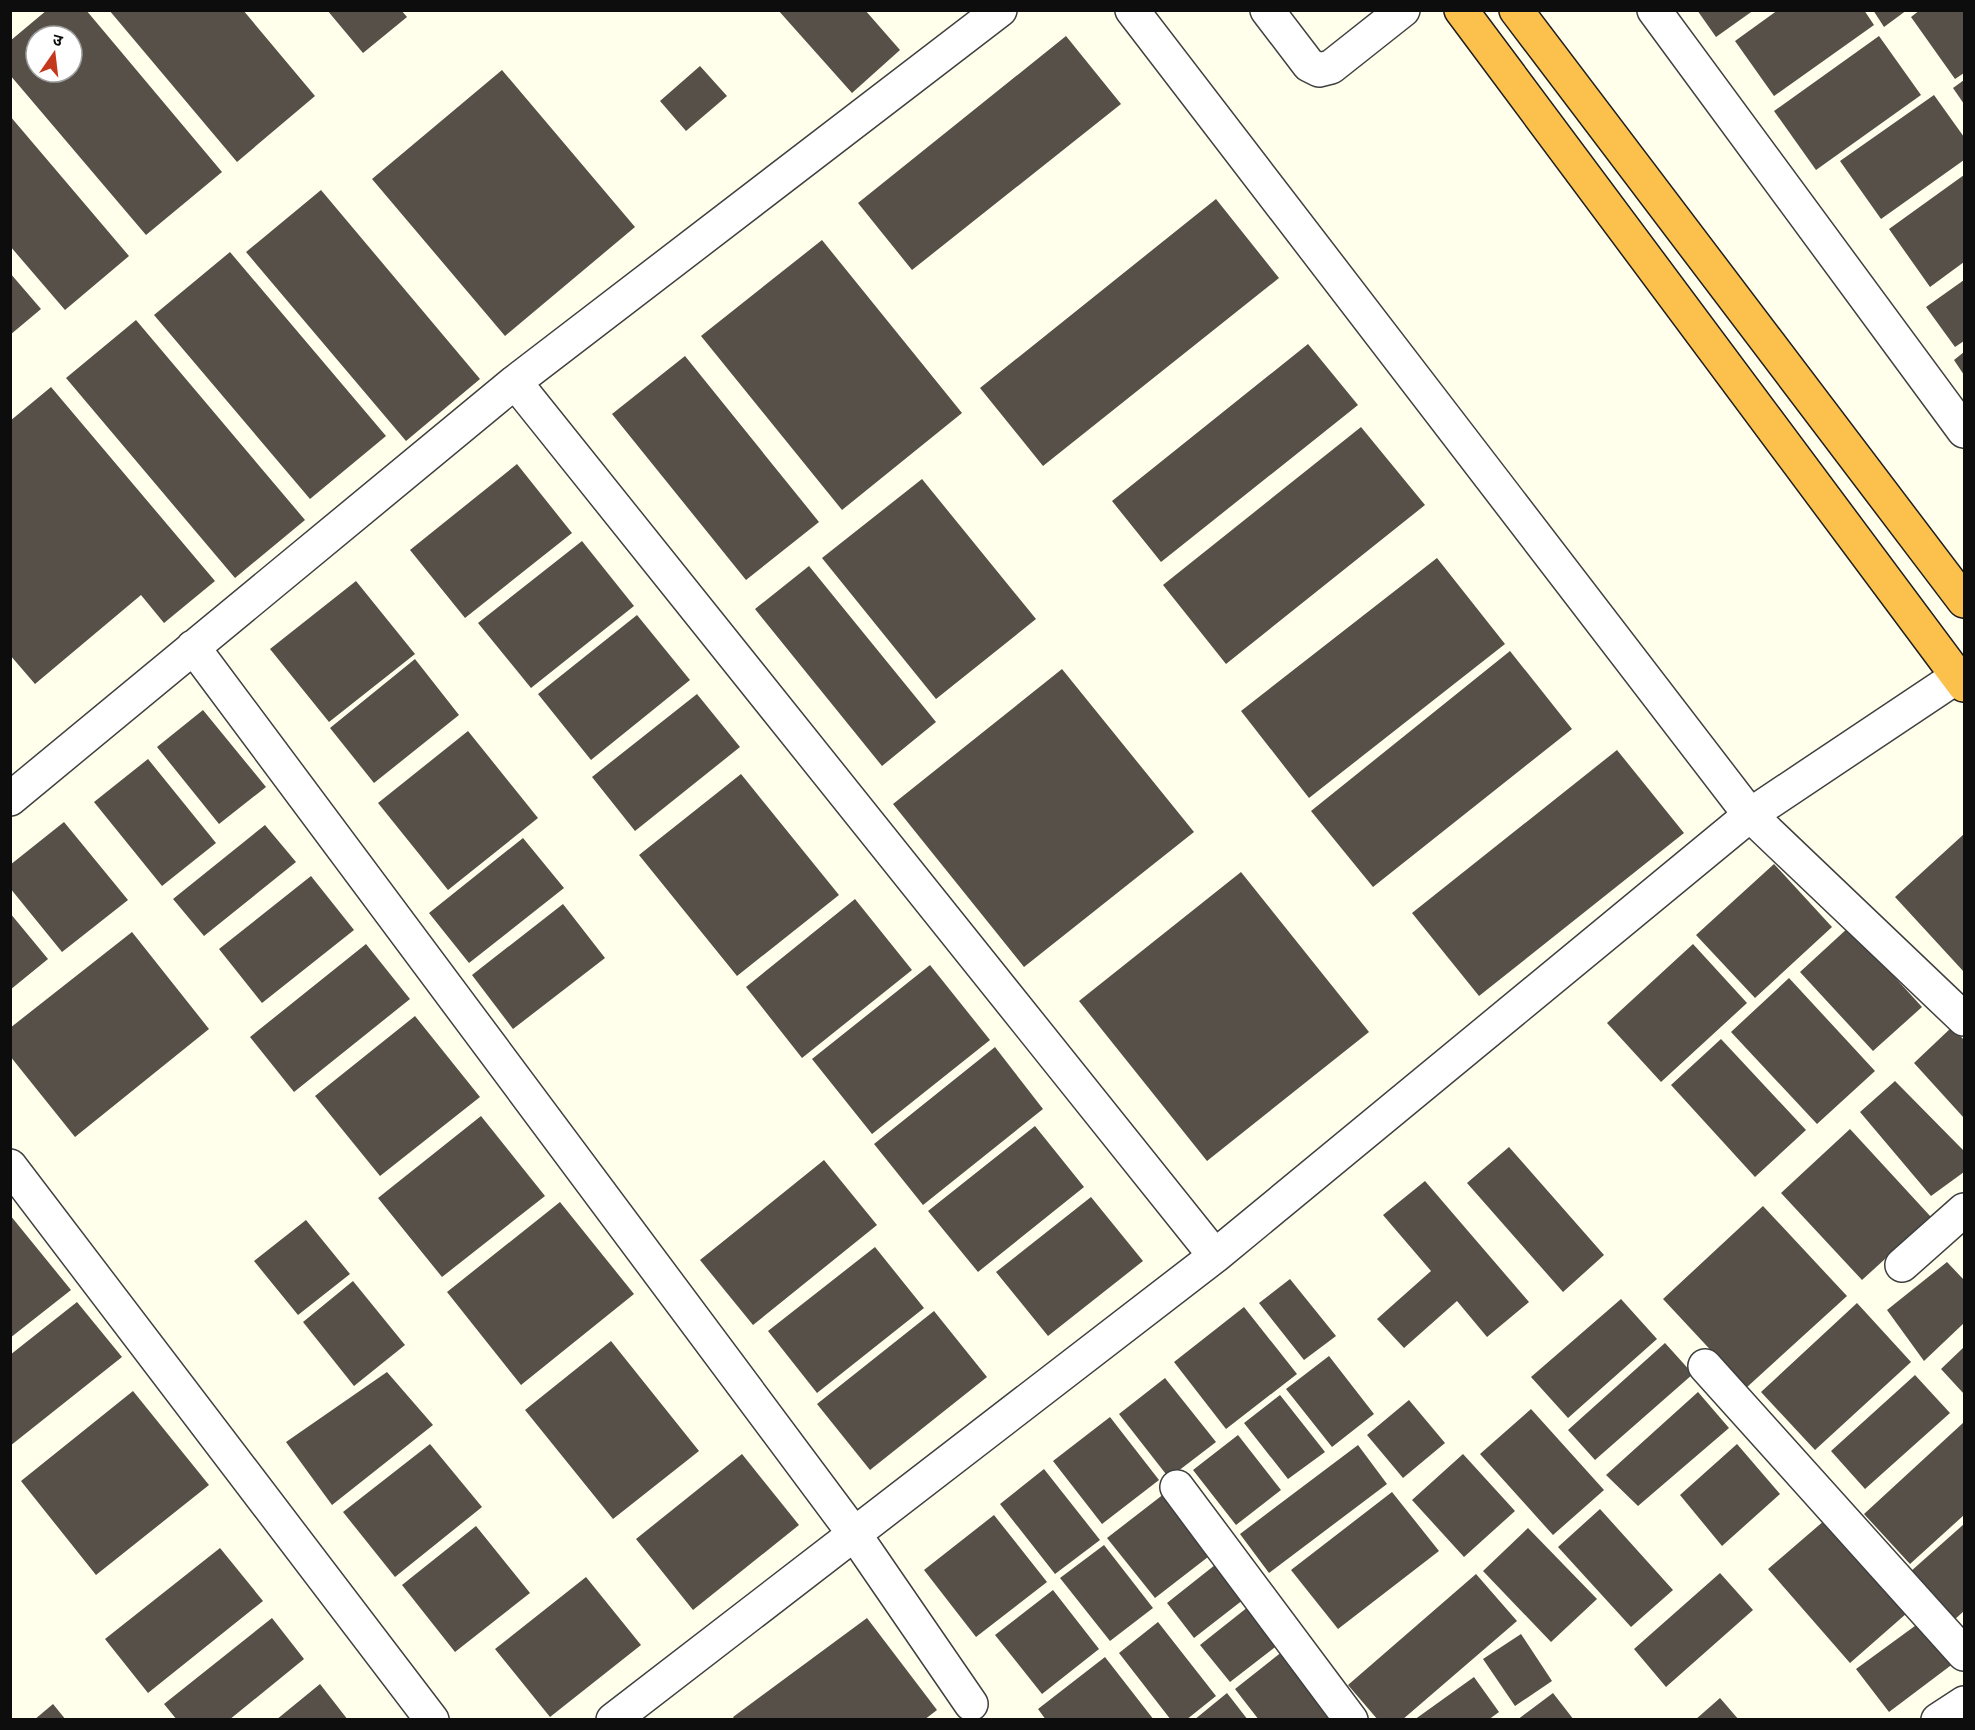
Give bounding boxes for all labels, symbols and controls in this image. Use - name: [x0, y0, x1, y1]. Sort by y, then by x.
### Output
- north arrow: [24, 24, 84, 84]
- text: उ: [50, 26, 66, 51]

